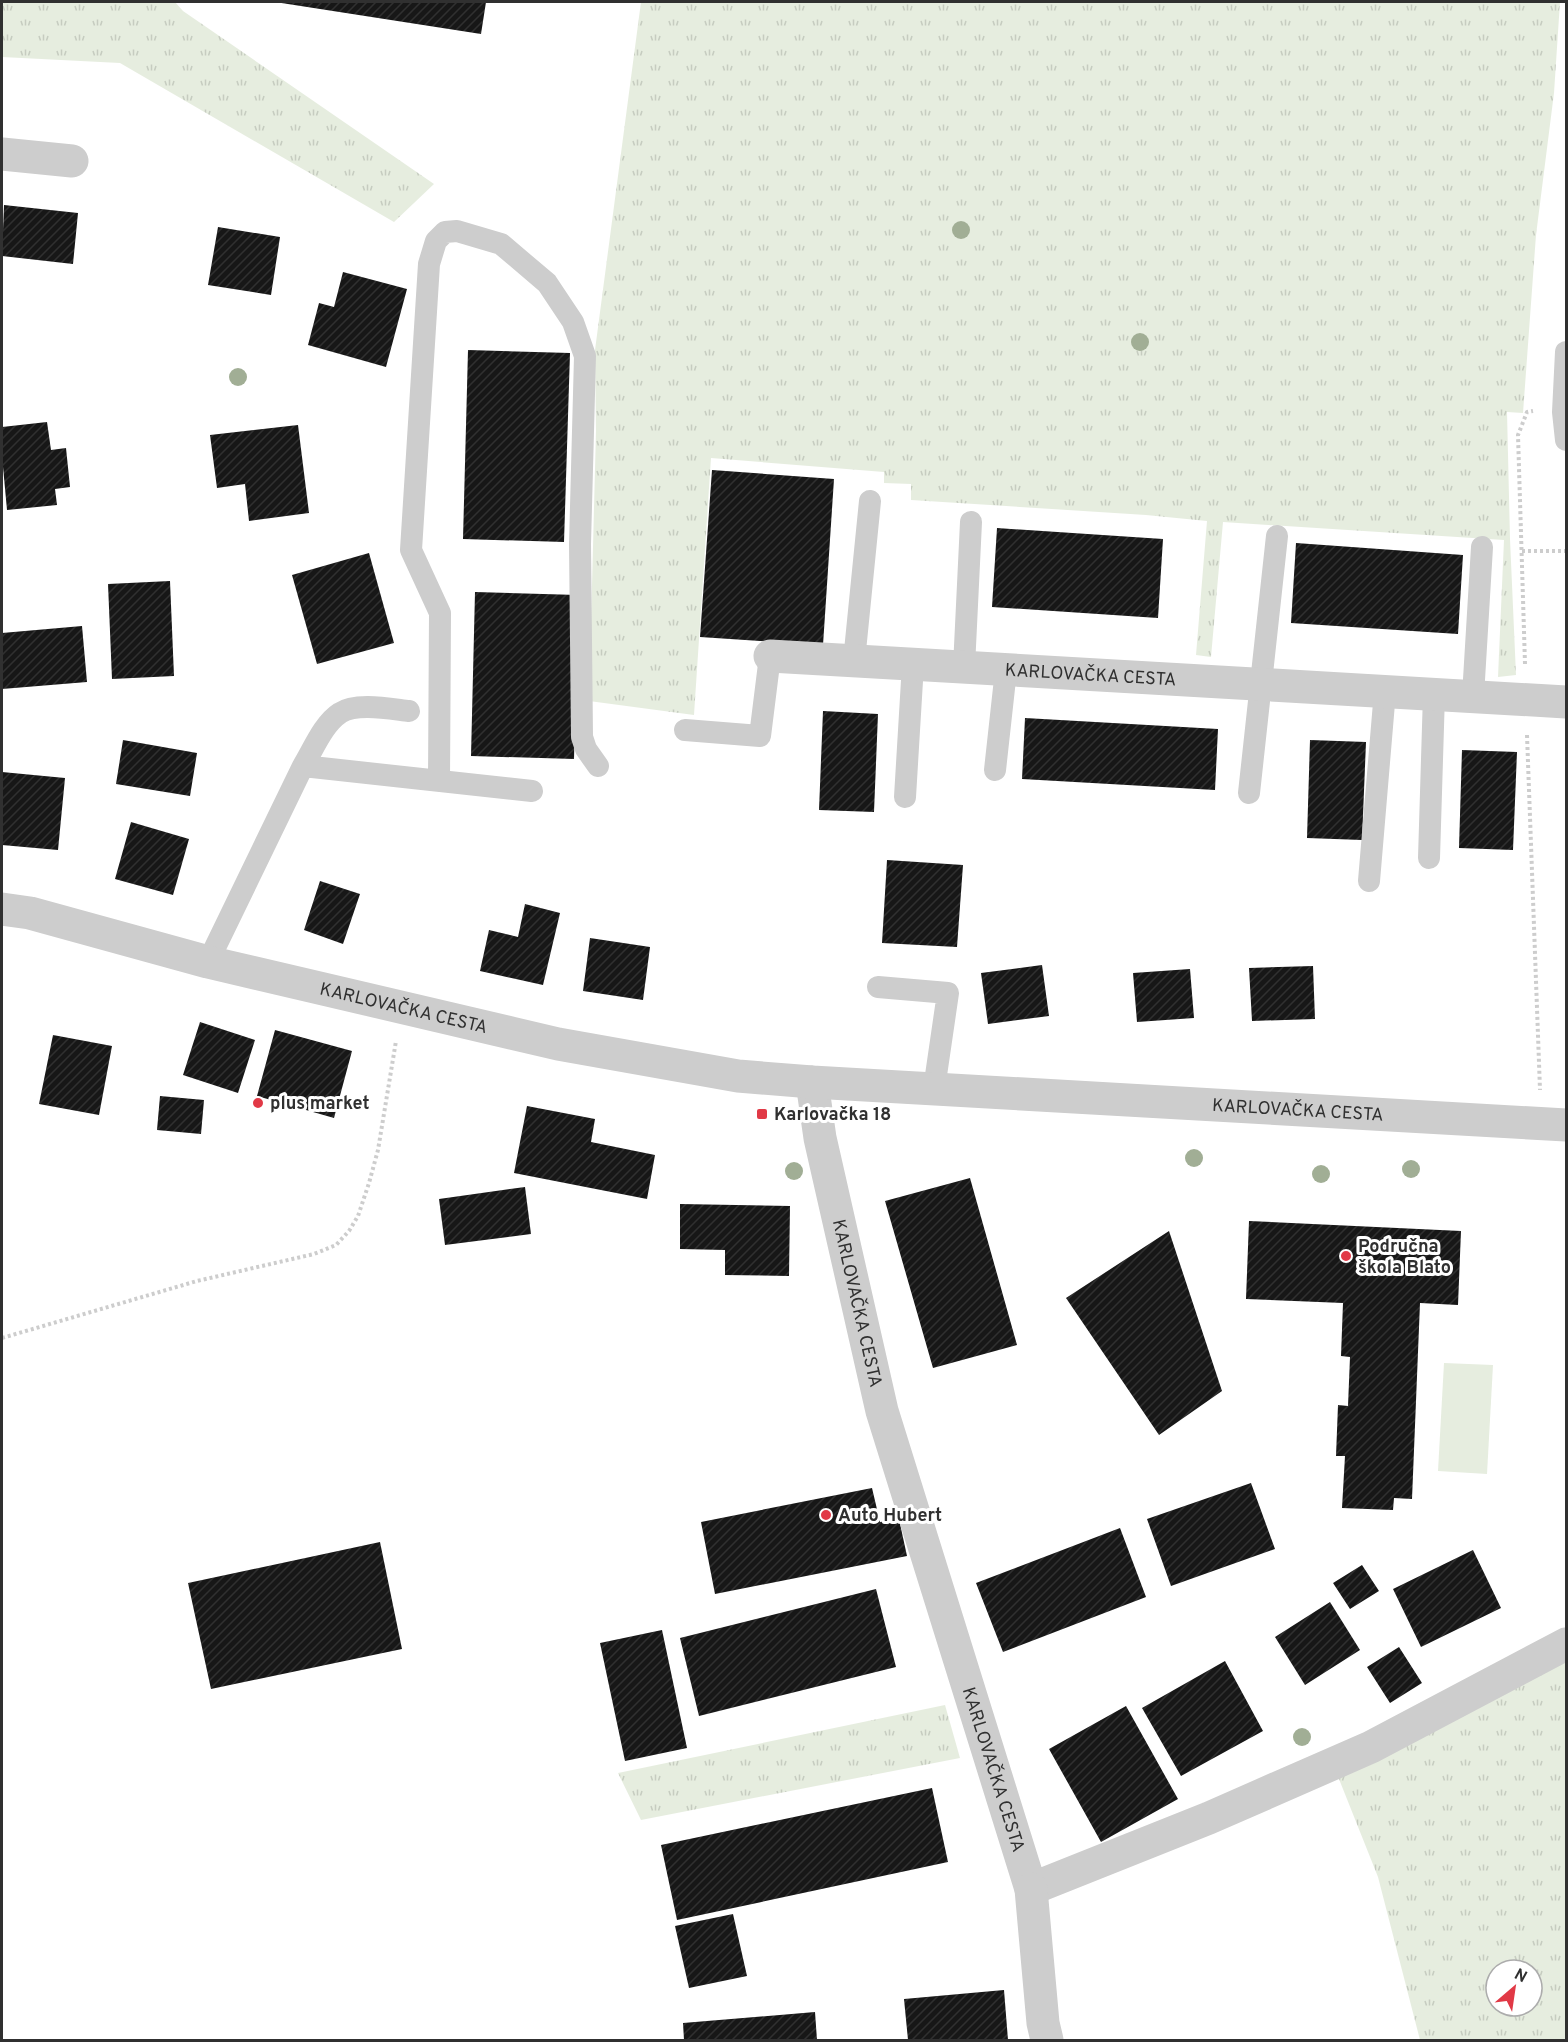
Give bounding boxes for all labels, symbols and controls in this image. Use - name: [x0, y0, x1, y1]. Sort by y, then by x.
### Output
- street label: KARLOVAČKA CESTA: [1004, 660, 1177, 692]
- street label: KARLOVAČKA CESTA: [317, 979, 490, 1040]
- place label: plus market: [270, 1093, 370, 1116]
- street label: KARLOVAČKA CESTA: [1211, 1095, 1384, 1128]
- marker: plus market: [251, 1096, 265, 1110]
- place label: Karlovačka 18: [774, 1104, 891, 1127]
- marker: Karlovačka 18: [755, 1107, 769, 1121]
- street label: KARLOVAČKA CESTA: [826, 1217, 886, 1390]
- place label: Područna škola Blato: [1358, 1236, 1451, 1280]
- marker: Područna škola Blato: [1339, 1249, 1353, 1263]
- place label: Auto Hubert: [838, 1505, 942, 1528]
- marker: Auto Hubert: [819, 1508, 833, 1522]
- street label: KARLOVAČKA CESTA: [956, 1685, 1029, 1855]
- north arrow: [1484, 1958, 1544, 2018]
- text: N: [1510, 1965, 1530, 1988]

